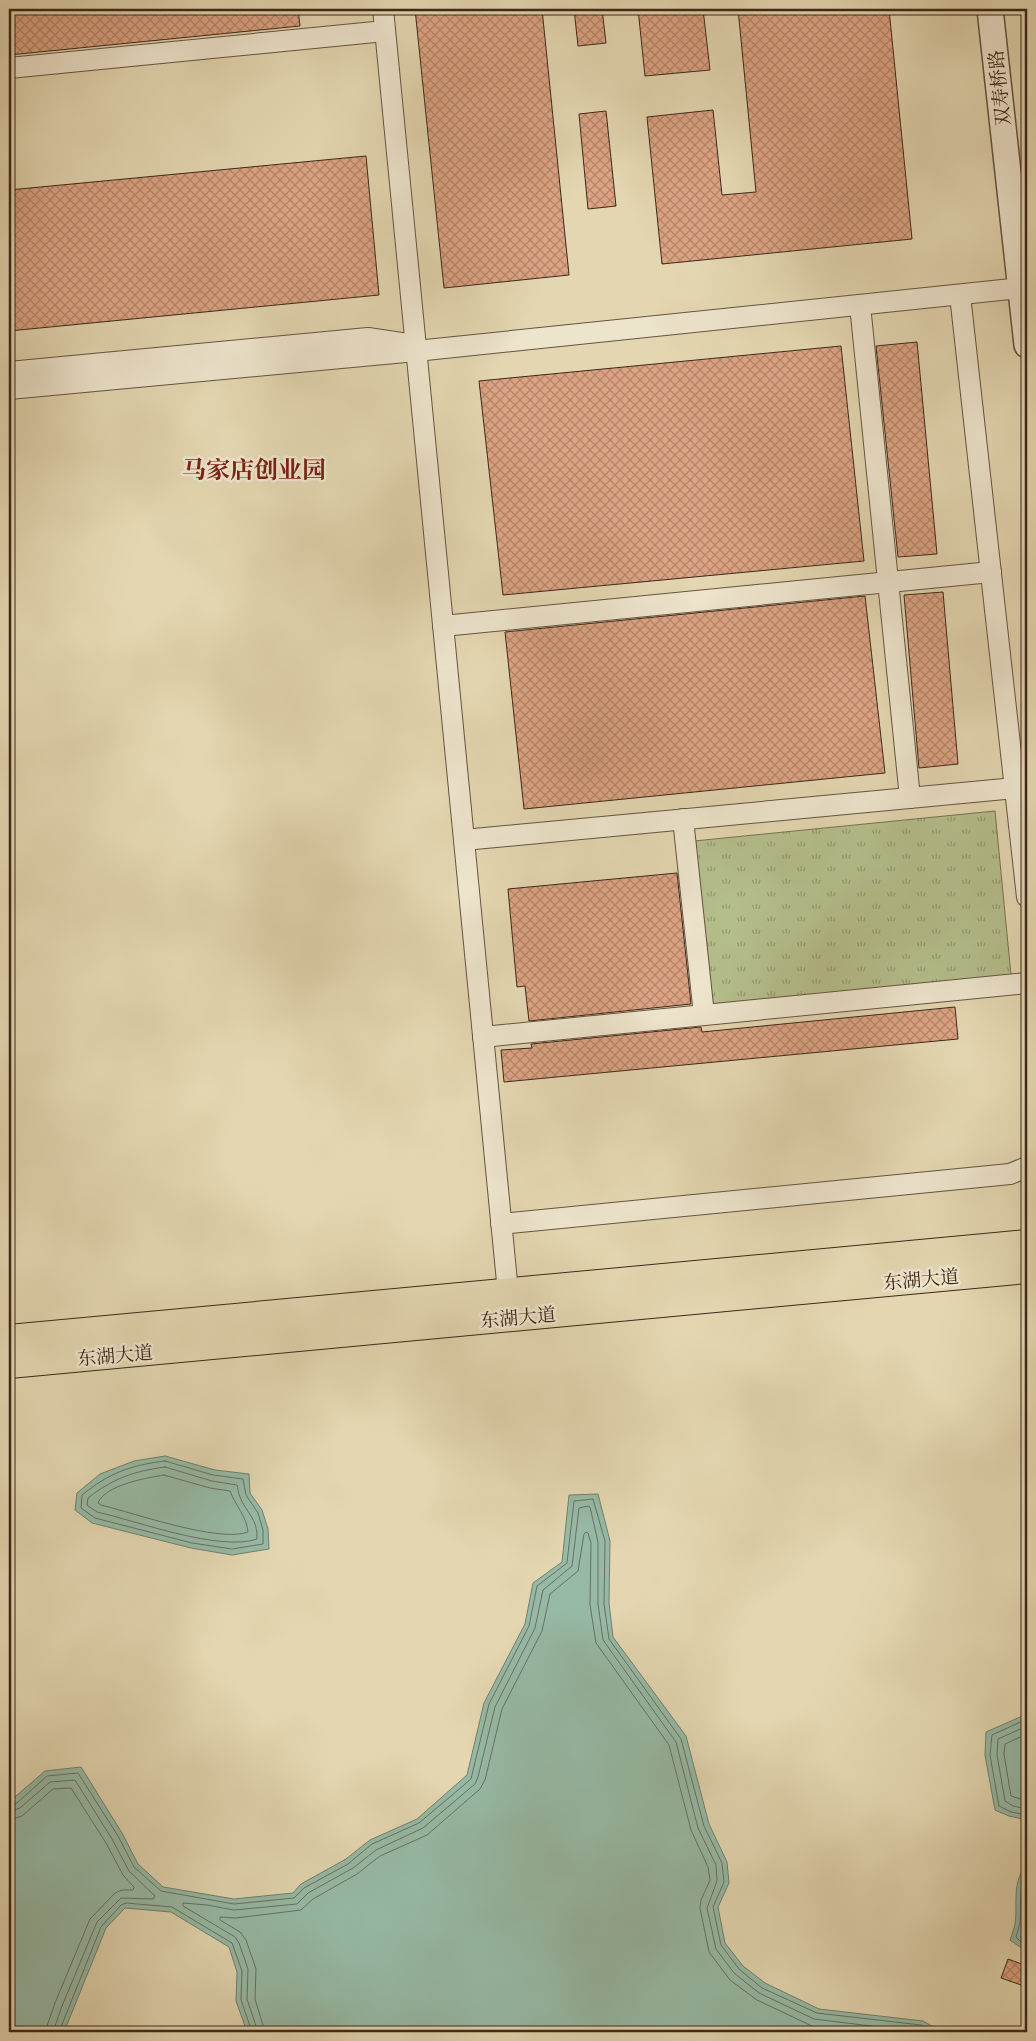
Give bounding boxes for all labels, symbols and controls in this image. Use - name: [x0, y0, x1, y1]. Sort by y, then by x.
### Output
- street label: 双寿桥路: [985, 49, 1016, 127]
- district label: 马家店创业园: [182, 456, 326, 486]
- street label: 东湖大道: [882, 1266, 960, 1295]
- street label: 东湖大道: [479, 1304, 557, 1333]
- street label: 东湖大道: [76, 1342, 154, 1371]

